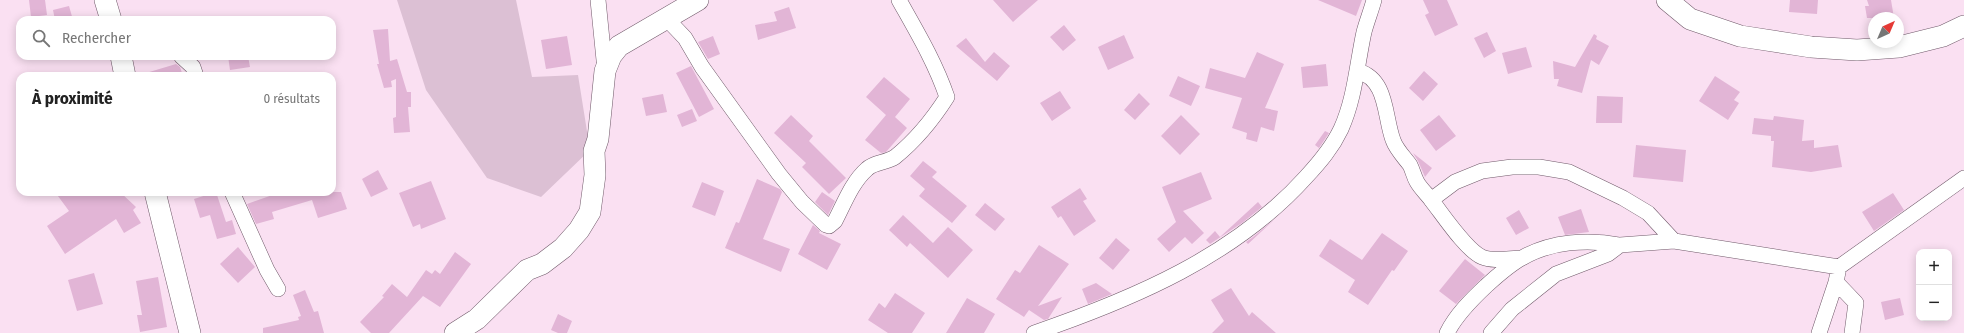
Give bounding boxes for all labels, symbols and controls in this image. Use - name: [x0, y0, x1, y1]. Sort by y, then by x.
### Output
- north arrow: [1868, 12, 1904, 48]
- search box: [16, 16, 336, 60]
- icon: search: [30, 27, 52, 49]
- text: Rechercher: [62, 29, 131, 47]
- text: À proximité: [32, 88, 113, 109]
- text: 0 résultats: [263, 91, 320, 106]
- map controls: [1916, 249, 1952, 321]
- button: +: [1916, 249, 1952, 285]
- button: −: [1916, 285, 1952, 321]

